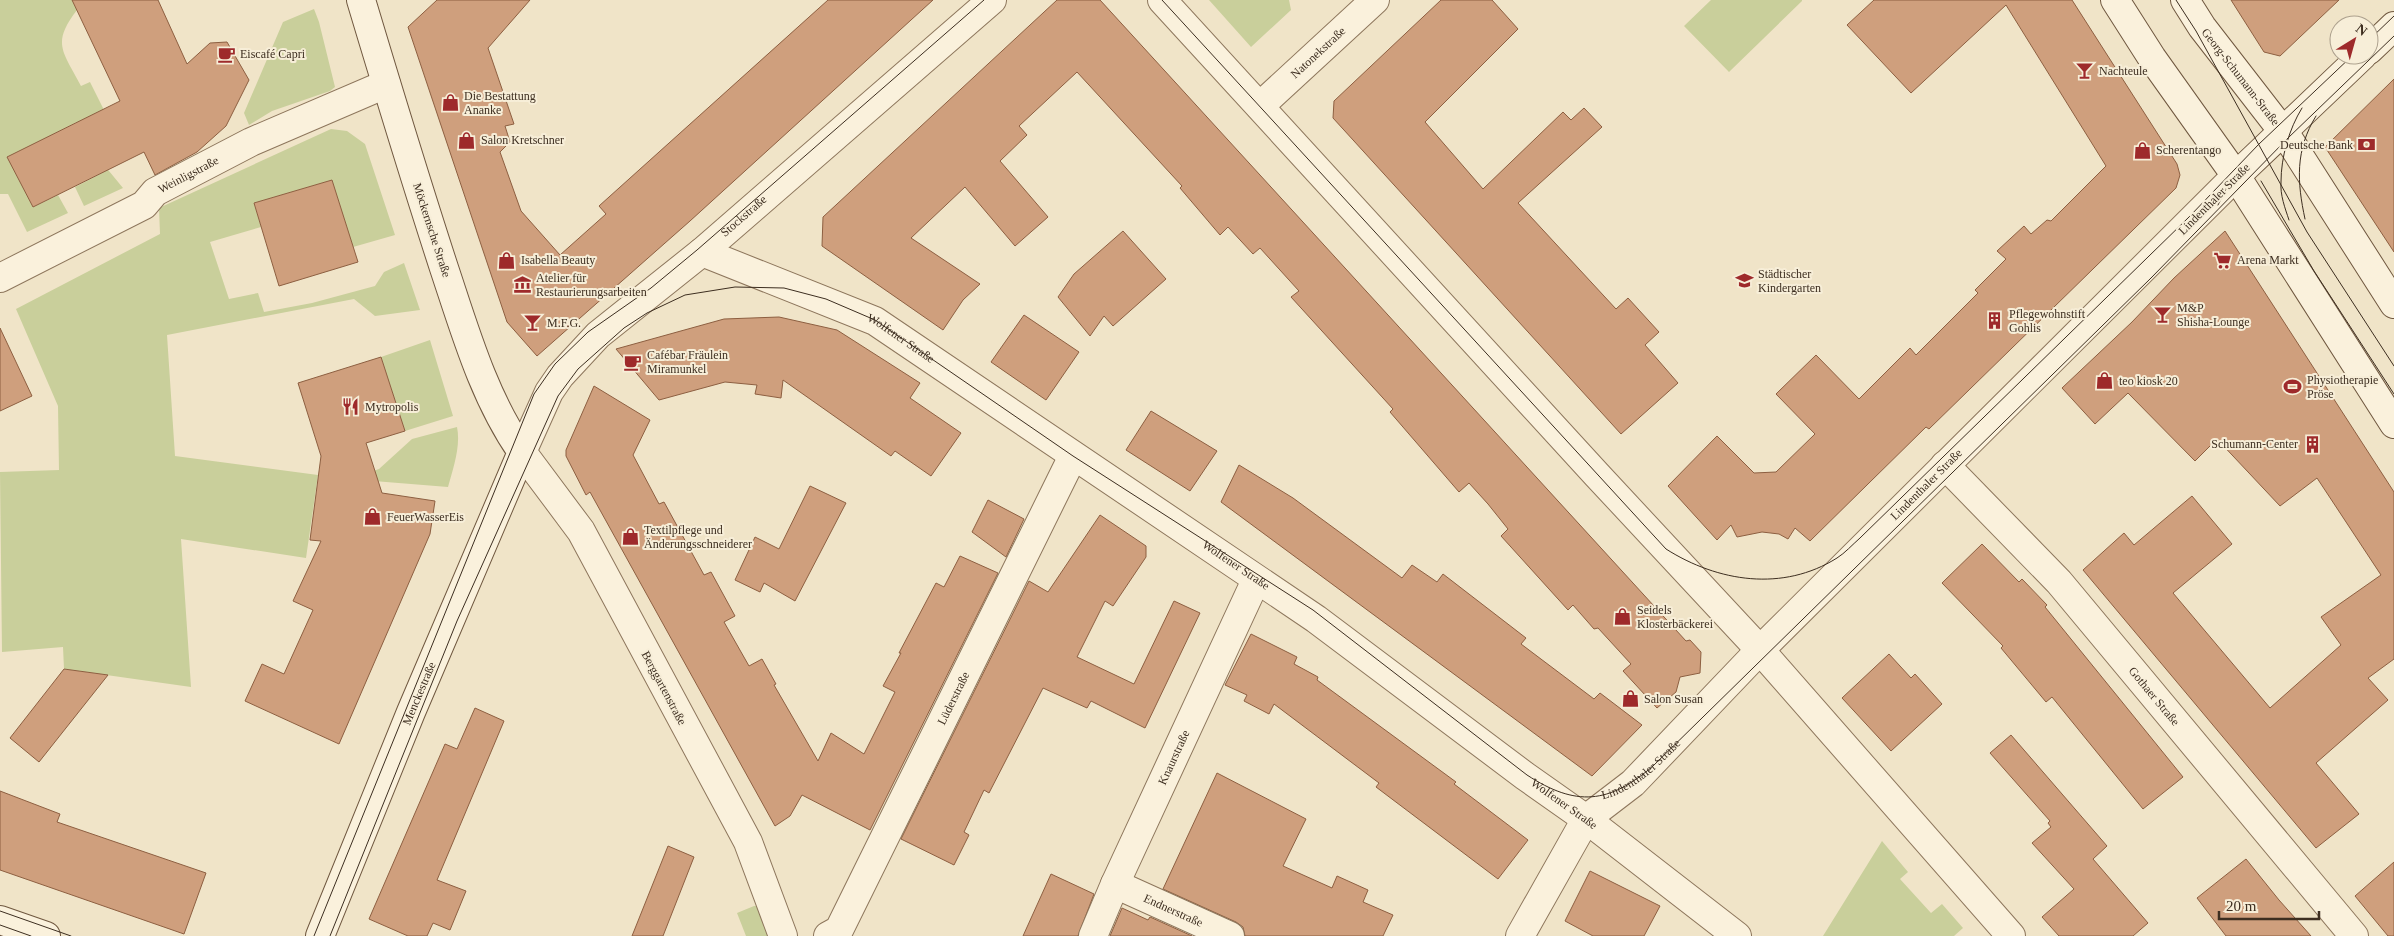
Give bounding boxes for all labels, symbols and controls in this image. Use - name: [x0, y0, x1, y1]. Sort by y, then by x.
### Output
- north arrow: [2329, 15, 2379, 65]
- text: N: [2353, 21, 2370, 39]
- street label: Natonekstraße: [1288, 24, 1348, 81]
- street label: Georg-Schumann-Straße: [2199, 25, 2283, 128]
- cafe icon: Eiscafé Capri: [216, 44, 236, 64]
- place label: Eiscafé Capri: [240, 47, 306, 61]
- bar icon: Nachteule: [2075, 61, 2095, 81]
- place label: Nachteule: [2099, 64, 2148, 78]
- place label: Die Bestattung Ananke: [464, 89, 536, 117]
- shop icon: Die Bestattung Ananke: [440, 93, 460, 113]
- shop icon: Salon Kretschner: [457, 130, 477, 150]
- place label: Salon Kretschner: [481, 133, 564, 147]
- bank icon: Deutsche Bank: [2357, 135, 2377, 155]
- place label: Deutsche Bank: [2280, 138, 2353, 152]
- shop icon: Scherentango: [2132, 140, 2152, 160]
- place label: Scherentango: [2156, 143, 2221, 157]
- street label: Weinligstraße: [156, 153, 221, 196]
- street label: Lindenthaler Straße: [2175, 160, 2253, 238]
- street label: Möckernsche Straße: [410, 181, 454, 279]
- street label: Stockstraße: [718, 192, 769, 240]
- shop icon: Isabella Beauty: [497, 250, 517, 270]
- supermarket icon: Arena Markt: [2213, 250, 2233, 270]
- place label: Isabella Beauty: [521, 253, 595, 267]
- place label: Arena Markt: [2237, 253, 2299, 267]
- place label: Städtischer Kindergarten: [1758, 267, 1821, 295]
- place label: Atelier für Restaurierungsarbeiten: [536, 271, 647, 299]
- school or university icon: Städtischer Kindergarten: [1734, 271, 1754, 291]
- museum icon: Atelier für Restaurierungsarbeiten: [512, 275, 532, 295]
- place label: M&P Shisha-Lounge: [2177, 301, 2250, 329]
- bar icon: M&P Shisha-Lounge: [2153, 305, 2173, 325]
- place label: Pflegewohnstift Gohlis: [2009, 307, 2086, 335]
- street label: Wolfener Straße: [865, 311, 937, 366]
- building icon: Pflegewohnstift Gohlis: [1985, 311, 2005, 331]
- bar icon: M.F.G.: [523, 313, 543, 333]
- place label: M.F.G.: [547, 316, 581, 330]
- place label: Cafébar Fräulein Miramunkel: [647, 348, 728, 376]
- cafe icon: Cafébar Fräulein Miramunkel: [623, 352, 643, 372]
- shop icon: teo kiosk 20: [2095, 371, 2115, 391]
- place label: Physiotherapie Pröse: [2307, 373, 2378, 401]
- place label: teo kiosk 20: [2119, 374, 2178, 388]
- sports icon: Physiotherapie Pröse: [2283, 377, 2303, 397]
- restaurant icon: Mytropolis: [341, 397, 361, 417]
- place label: Mytropolis: [365, 400, 419, 414]
- building icon: Schumann-Center: [2302, 434, 2322, 454]
- place label: Schumann-Center: [2211, 437, 2298, 451]
- street label: Lindenthaler Straße: [1888, 446, 1965, 523]
- shop icon: FeuerWasserEis: [363, 507, 383, 527]
- place label: FeuerWasserEis: [387, 510, 464, 524]
- place label: Textilpflege und Änderungsschneiderer: [644, 523, 752, 551]
- shop icon: Textilpflege und Änderungsschneiderer: [620, 527, 640, 547]
- street label: Wolfener Straße: [1200, 537, 1272, 593]
- place label: Seidels Klosterbäckerei: [1637, 603, 1714, 631]
- shop icon: Seidels Klosterbäckerei: [1613, 607, 1633, 627]
- street label: Berggartenstraße: [639, 649, 689, 727]
- street label: Menckestraße: [399, 660, 439, 727]
- street label: Gothaer Straße: [2126, 664, 2183, 728]
- street label: Lüderstraße: [934, 669, 972, 727]
- shop icon: Salon Susan: [1620, 689, 1640, 709]
- place label: Salon Susan: [1644, 692, 1703, 706]
- street label: Knaurstraße: [1155, 728, 1192, 787]
- street label: Lindenthaler Straße: [1600, 736, 1683, 802]
- street label: Wolfener Straße: [1528, 776, 1600, 832]
- scale bar: [2219, 888, 2319, 920]
- street label: Endnerstraße: [1142, 891, 1205, 930]
- text: 20 m: [2226, 898, 2257, 914]

